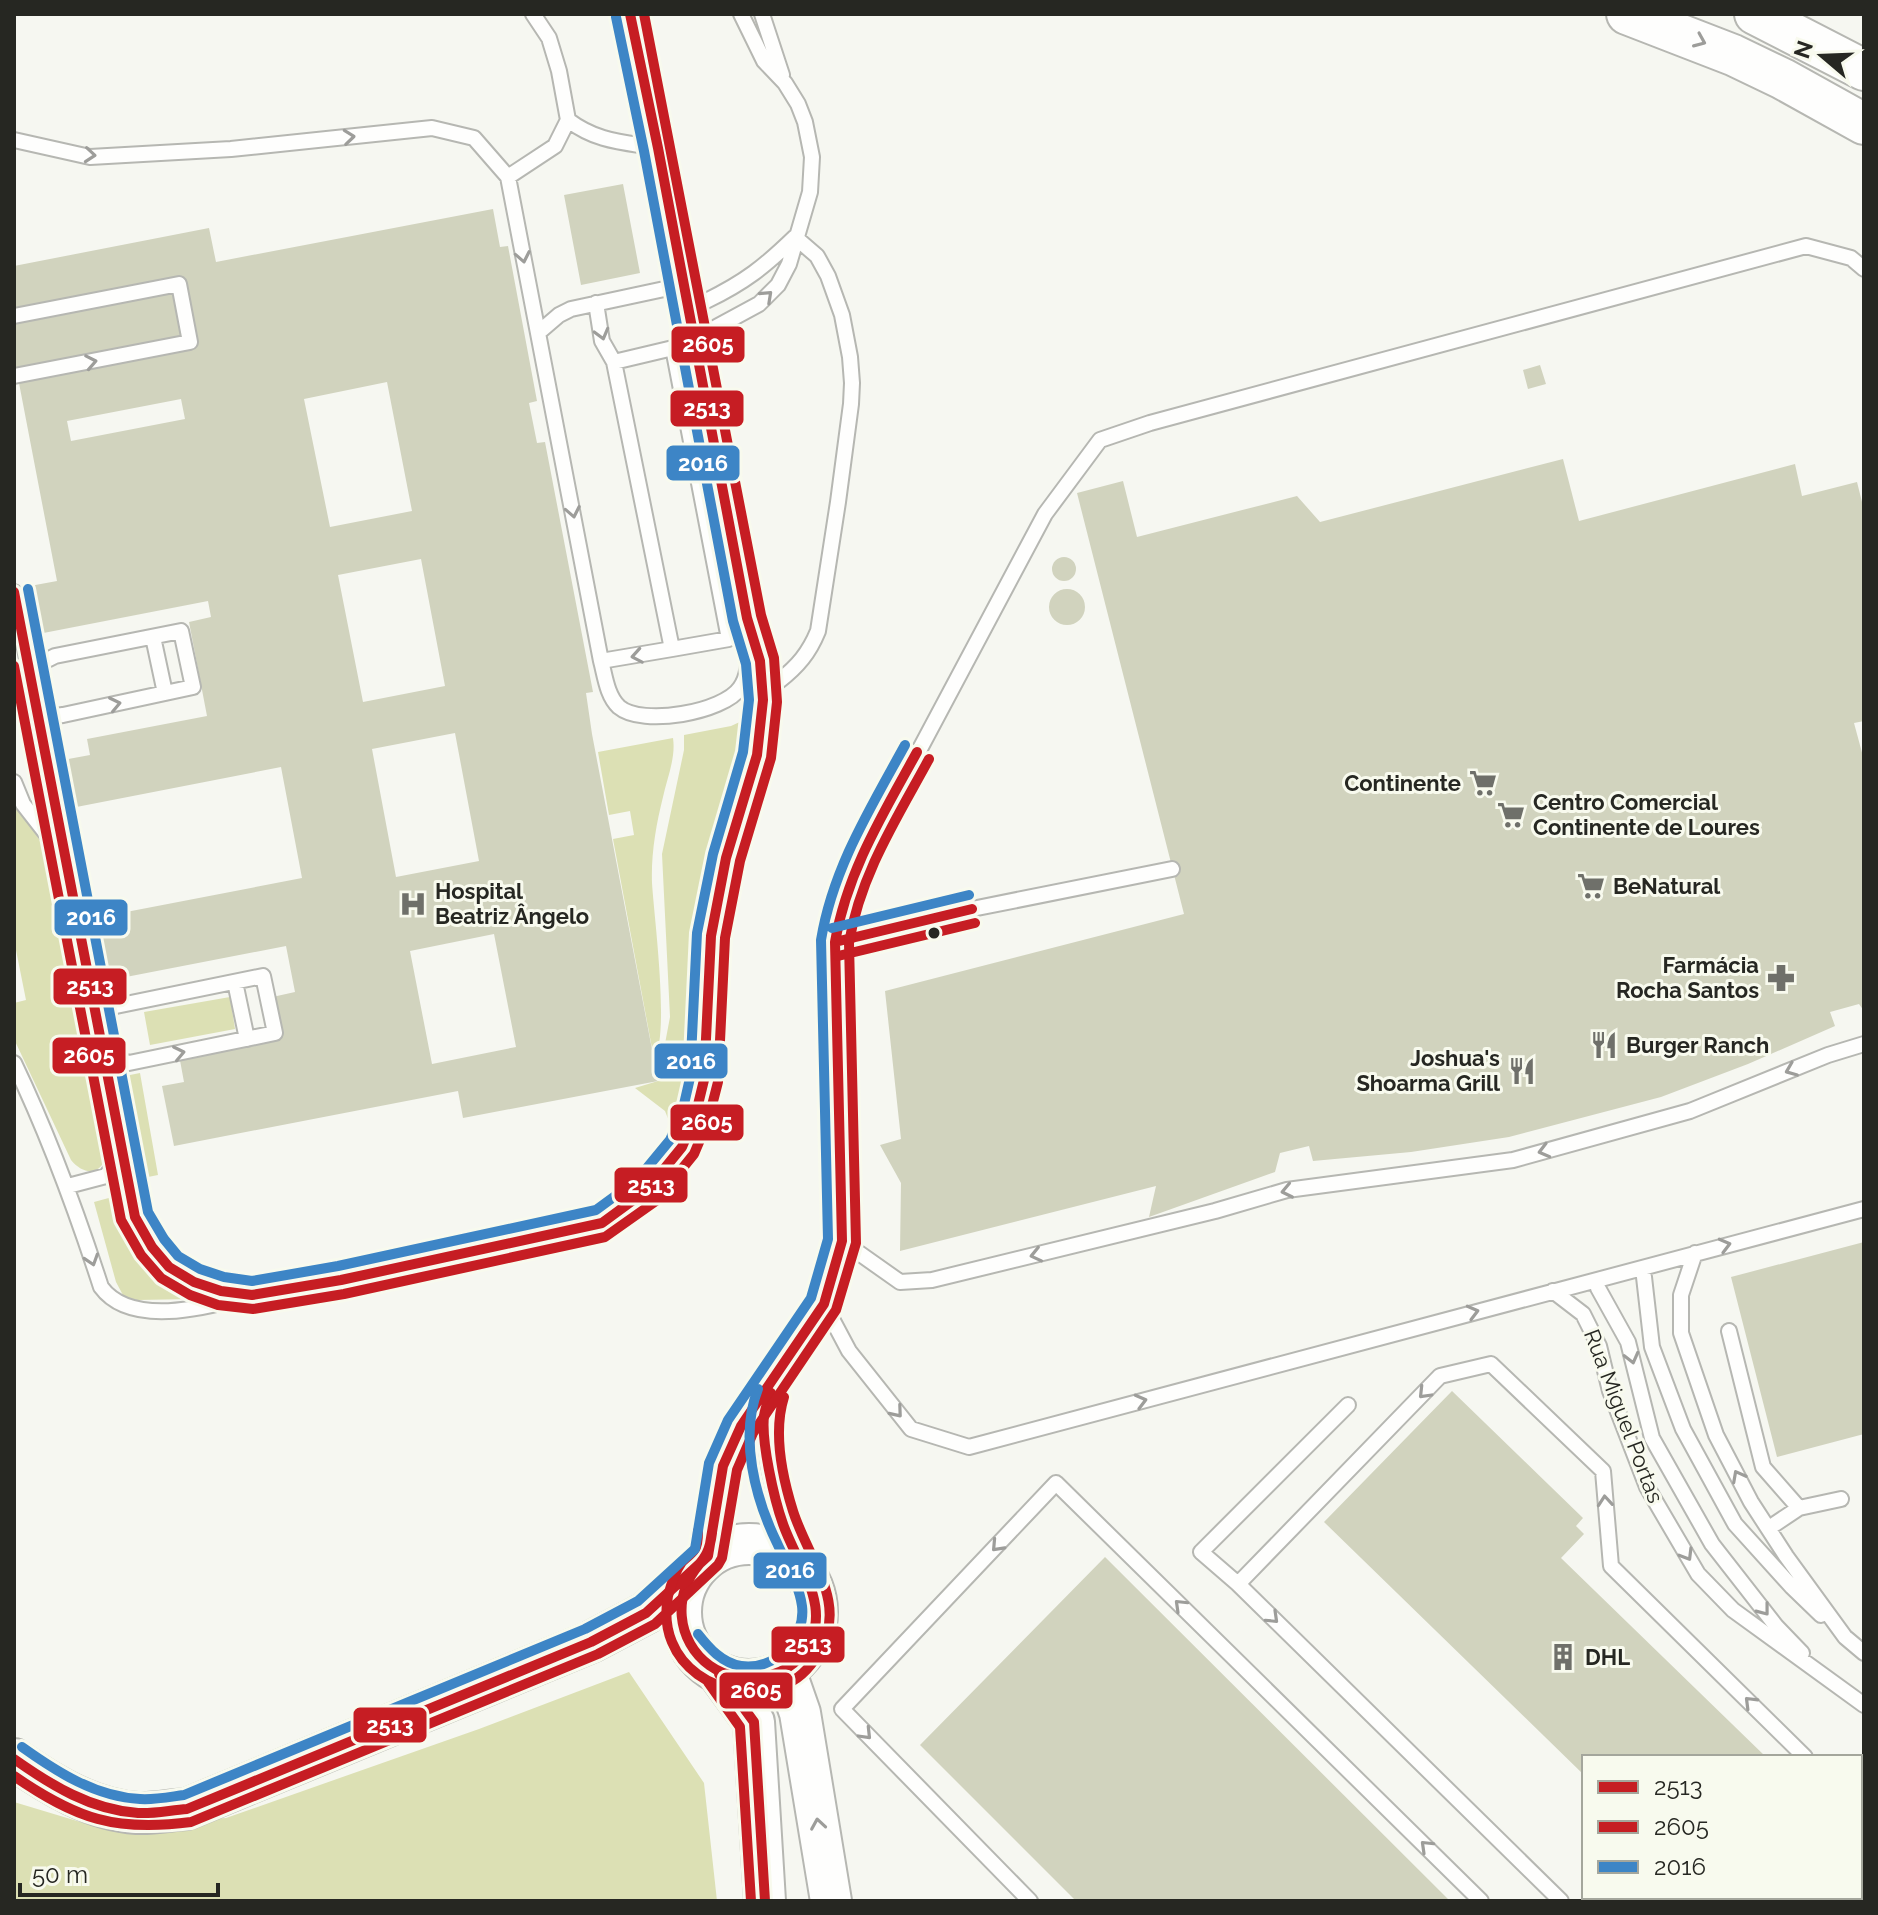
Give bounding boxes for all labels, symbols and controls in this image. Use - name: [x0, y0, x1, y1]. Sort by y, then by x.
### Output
- north arrow: [1782, 16, 1862, 96]
- one-way arrow: [1692, 32, 1706, 48]
- text: N: [1788, 37, 1818, 62]
- one-way arrow: [343, 128, 356, 145]
- one-way arrow: [84, 146, 97, 163]
- one-way arrow: [514, 250, 531, 264]
- one-way arrow: [758, 291, 773, 305]
- line badge: 2605: [670, 325, 746, 364]
- one-way arrow: [593, 326, 610, 340]
- text: 2605: [682, 331, 734, 357]
- one-way arrow: [84, 354, 97, 371]
- line badge: 2513: [669, 389, 745, 428]
- text: 2513: [683, 395, 731, 421]
- line badge: 2016: [665, 444, 741, 482]
- text: 2016: [678, 450, 728, 476]
- one-way arrow: [563, 506, 580, 519]
- one-way arrow: [630, 646, 643, 663]
- one-way arrow: [107, 696, 121, 713]
- supermarket icon: Continente: [1468, 768, 1498, 798]
- place label: Continente: [1344, 770, 1461, 796]
- place label: Centro Comercial Continente de Loures: [1533, 789, 1760, 840]
- supermarket icon: Centro Comercial Continente de Loures: [1496, 800, 1526, 830]
- supermarket icon: BeNatural: [1576, 871, 1606, 901]
- place label: BeNatural: [1613, 873, 1721, 899]
- place label: Hospital Beatriz Ângelo: [435, 878, 589, 929]
- hospital icon: Hospital Beatriz Ângelo: [398, 889, 428, 919]
- line badge: 2016: [53, 898, 129, 937]
- text: 2016: [66, 904, 116, 930]
- unlabelled marker: [926, 925, 942, 941]
- place label: Farmácia Rocha Santos: [1616, 952, 1759, 1003]
- pharmacy icon: Farmácia Rocha Santos: [1766, 963, 1796, 993]
- line badge: 2513: [52, 967, 128, 1006]
- text: 2513: [66, 973, 114, 999]
- restaurant icon: Burger Ranch: [1589, 1030, 1619, 1060]
- place label: Burger Ranch: [1626, 1032, 1769, 1058]
- line badge: 2605: [51, 1036, 127, 1075]
- text: 2605: [63, 1042, 115, 1068]
- line badge: 2016: [653, 1042, 729, 1080]
- one-way arrow: [172, 1045, 186, 1062]
- place label: Joshua's Shoarma Grill: [1356, 1045, 1501, 1096]
- text: 2016: [666, 1048, 716, 1074]
- restaurant icon: Joshua's Shoarma Grill: [1507, 1056, 1537, 1086]
- one-way arrow: [1784, 1060, 1798, 1077]
- line badge: 2605: [669, 1103, 745, 1142]
- text: 2605: [681, 1109, 733, 1135]
- one-way arrow: [1537, 1142, 1551, 1158]
- line badge: 2513: [613, 1166, 689, 1204]
- text: 2513: [627, 1172, 675, 1198]
- one-way arrow: [1281, 1182, 1295, 1199]
- one-way arrow: [1717, 1238, 1731, 1255]
- one-way arrow: [1029, 1246, 1043, 1263]
- one-way arrow: [83, 1253, 99, 1267]
- one-way arrow: [1466, 1305, 1480, 1322]
- street label: Rua Miguel Portas: [1579, 1326, 1669, 1506]
- one-way arrow: [1623, 1351, 1640, 1364]
- one-way arrow: [1418, 1384, 1433, 1398]
- one-way arrow: [1134, 1394, 1148, 1411]
- one-way arrow: [887, 1403, 902, 1418]
- one-way arrow: [1732, 1471, 1748, 1485]
- one-way arrow: [1597, 1494, 1614, 1507]
- one-way arrow: [992, 1536, 1006, 1551]
- one-way arrow: [1677, 1546, 1693, 1561]
- line badge: 2016: [752, 1551, 828, 1590]
- text: 2016: [765, 1557, 815, 1583]
- one-way arrow: [1175, 1600, 1189, 1614]
- one-way arrow: [1754, 1601, 1768, 1616]
- one-way arrow: [1264, 1609, 1278, 1624]
- line badge: 2513: [770, 1625, 846, 1664]
- text: 2513: [784, 1631, 832, 1657]
- building icon: DHL: [1548, 1642, 1578, 1672]
- place label: DHL: [1585, 1644, 1630, 1670]
- line badge: 2605: [718, 1671, 794, 1710]
- text: 2605: [730, 1677, 782, 1703]
- one-way arrow: [1745, 1697, 1759, 1711]
- line badge: 2513: [352, 1706, 428, 1744]
- text: 2513: [366, 1712, 414, 1738]
- one-way arrow: [857, 1725, 872, 1739]
- legend: [1582, 1755, 1862, 1899]
- text: 2513: [1654, 1772, 1703, 1801]
- text: 2605: [1654, 1812, 1709, 1841]
- one-way arrow: [811, 1817, 828, 1831]
- one-way arrow: [1421, 1841, 1435, 1856]
- scale bar: [20, 1847, 218, 1897]
- text: 2016: [1654, 1852, 1706, 1881]
- text: 50 m: [32, 1860, 88, 1889]

